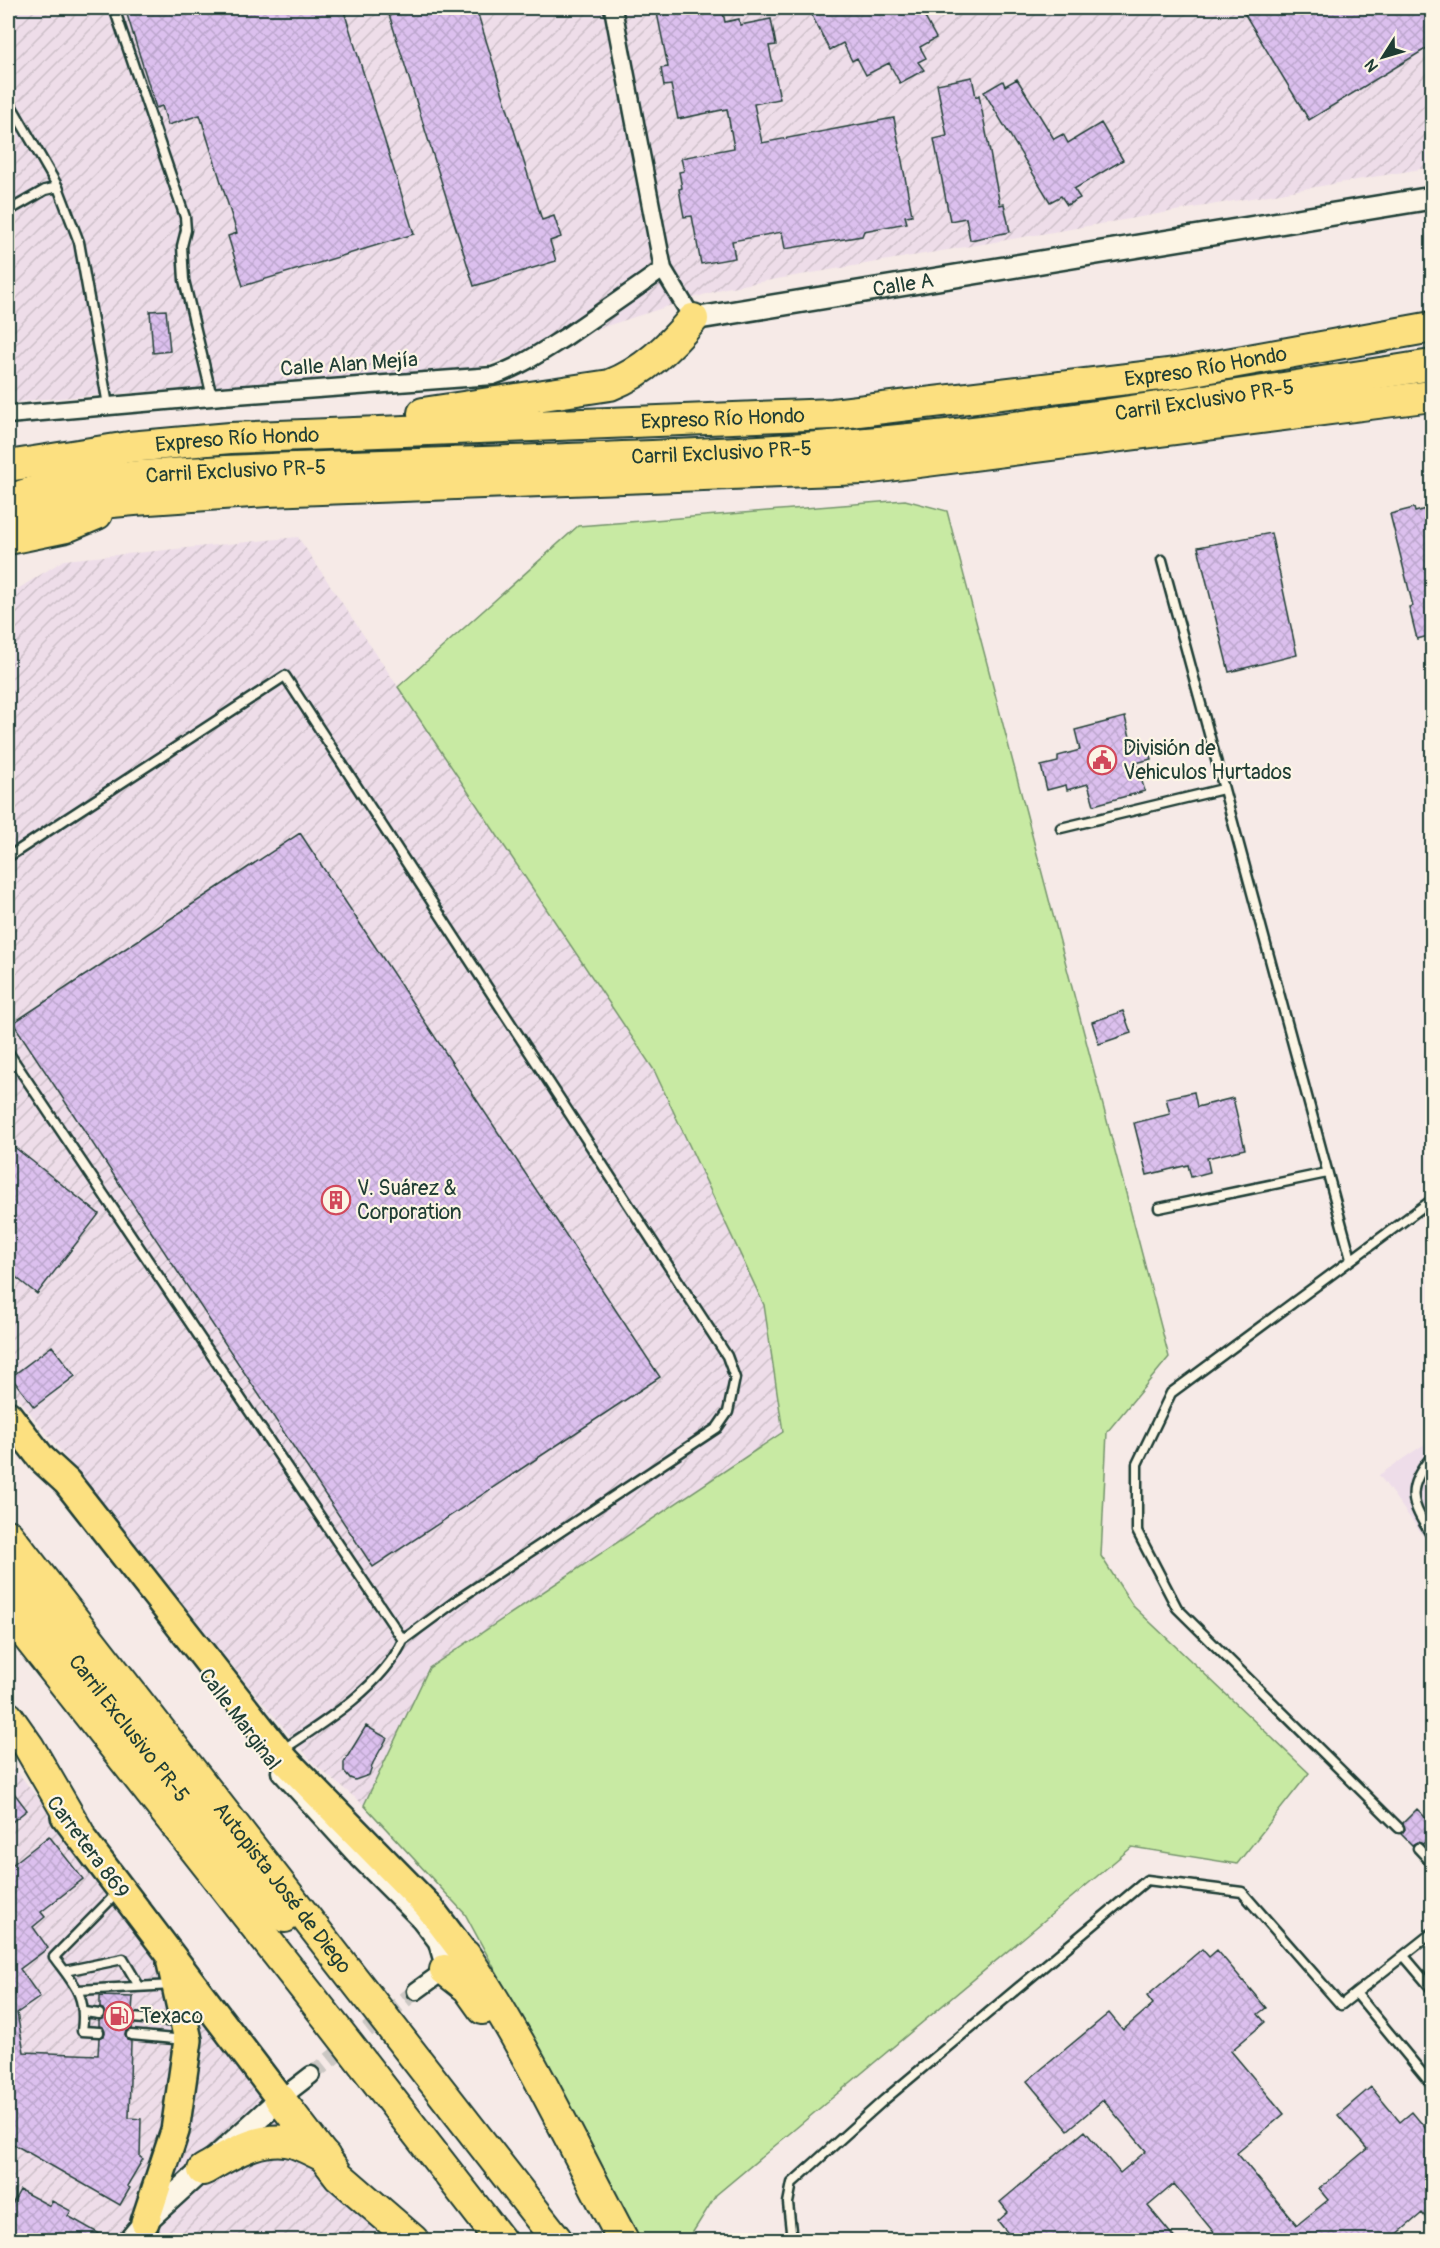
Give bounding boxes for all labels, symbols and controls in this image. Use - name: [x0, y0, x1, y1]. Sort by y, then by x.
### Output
- north arrow: [1353, 27, 1413, 87]
- text: N: [1360, 55, 1383, 76]
- street label: Calle A: [871, 267, 936, 303]
- street label: Expreso Río Hondo: [1123, 340, 1289, 393]
- street label: Calle Alan Mejía: [279, 346, 419, 383]
- street label: Carril Exclusivo PR-5: [1113, 374, 1296, 427]
- street label: Expreso Río Hondo: [640, 402, 805, 436]
- street label: Expreso Río Hondo: [154, 421, 320, 459]
- street label: Carril Exclusivo PR-5: [631, 435, 813, 471]
- street label: Carril Exclusivo PR-5: [145, 454, 327, 490]
- place label: División de Vehiculos Hurtados: [1123, 735, 1292, 786]
- public building icon: División de Vehiculos Hurtados: [1086, 744, 1118, 776]
- place label: V. Suárez & Corporation: [357, 1175, 462, 1226]
- building icon: V. Suárez & Corporation: [320, 1184, 352, 1216]
- street label: Carril Exclusivo PR-5: [62, 1649, 195, 1808]
- street label: Calle Marginal: [192, 1663, 287, 1776]
- street label: Carretera 869: [40, 1790, 135, 1904]
- street label: Autopista José de Diego: [207, 1797, 357, 1979]
- fuel station icon: Texaco: [103, 2000, 135, 2032]
- place label: Texaco: [140, 2003, 203, 2030]

